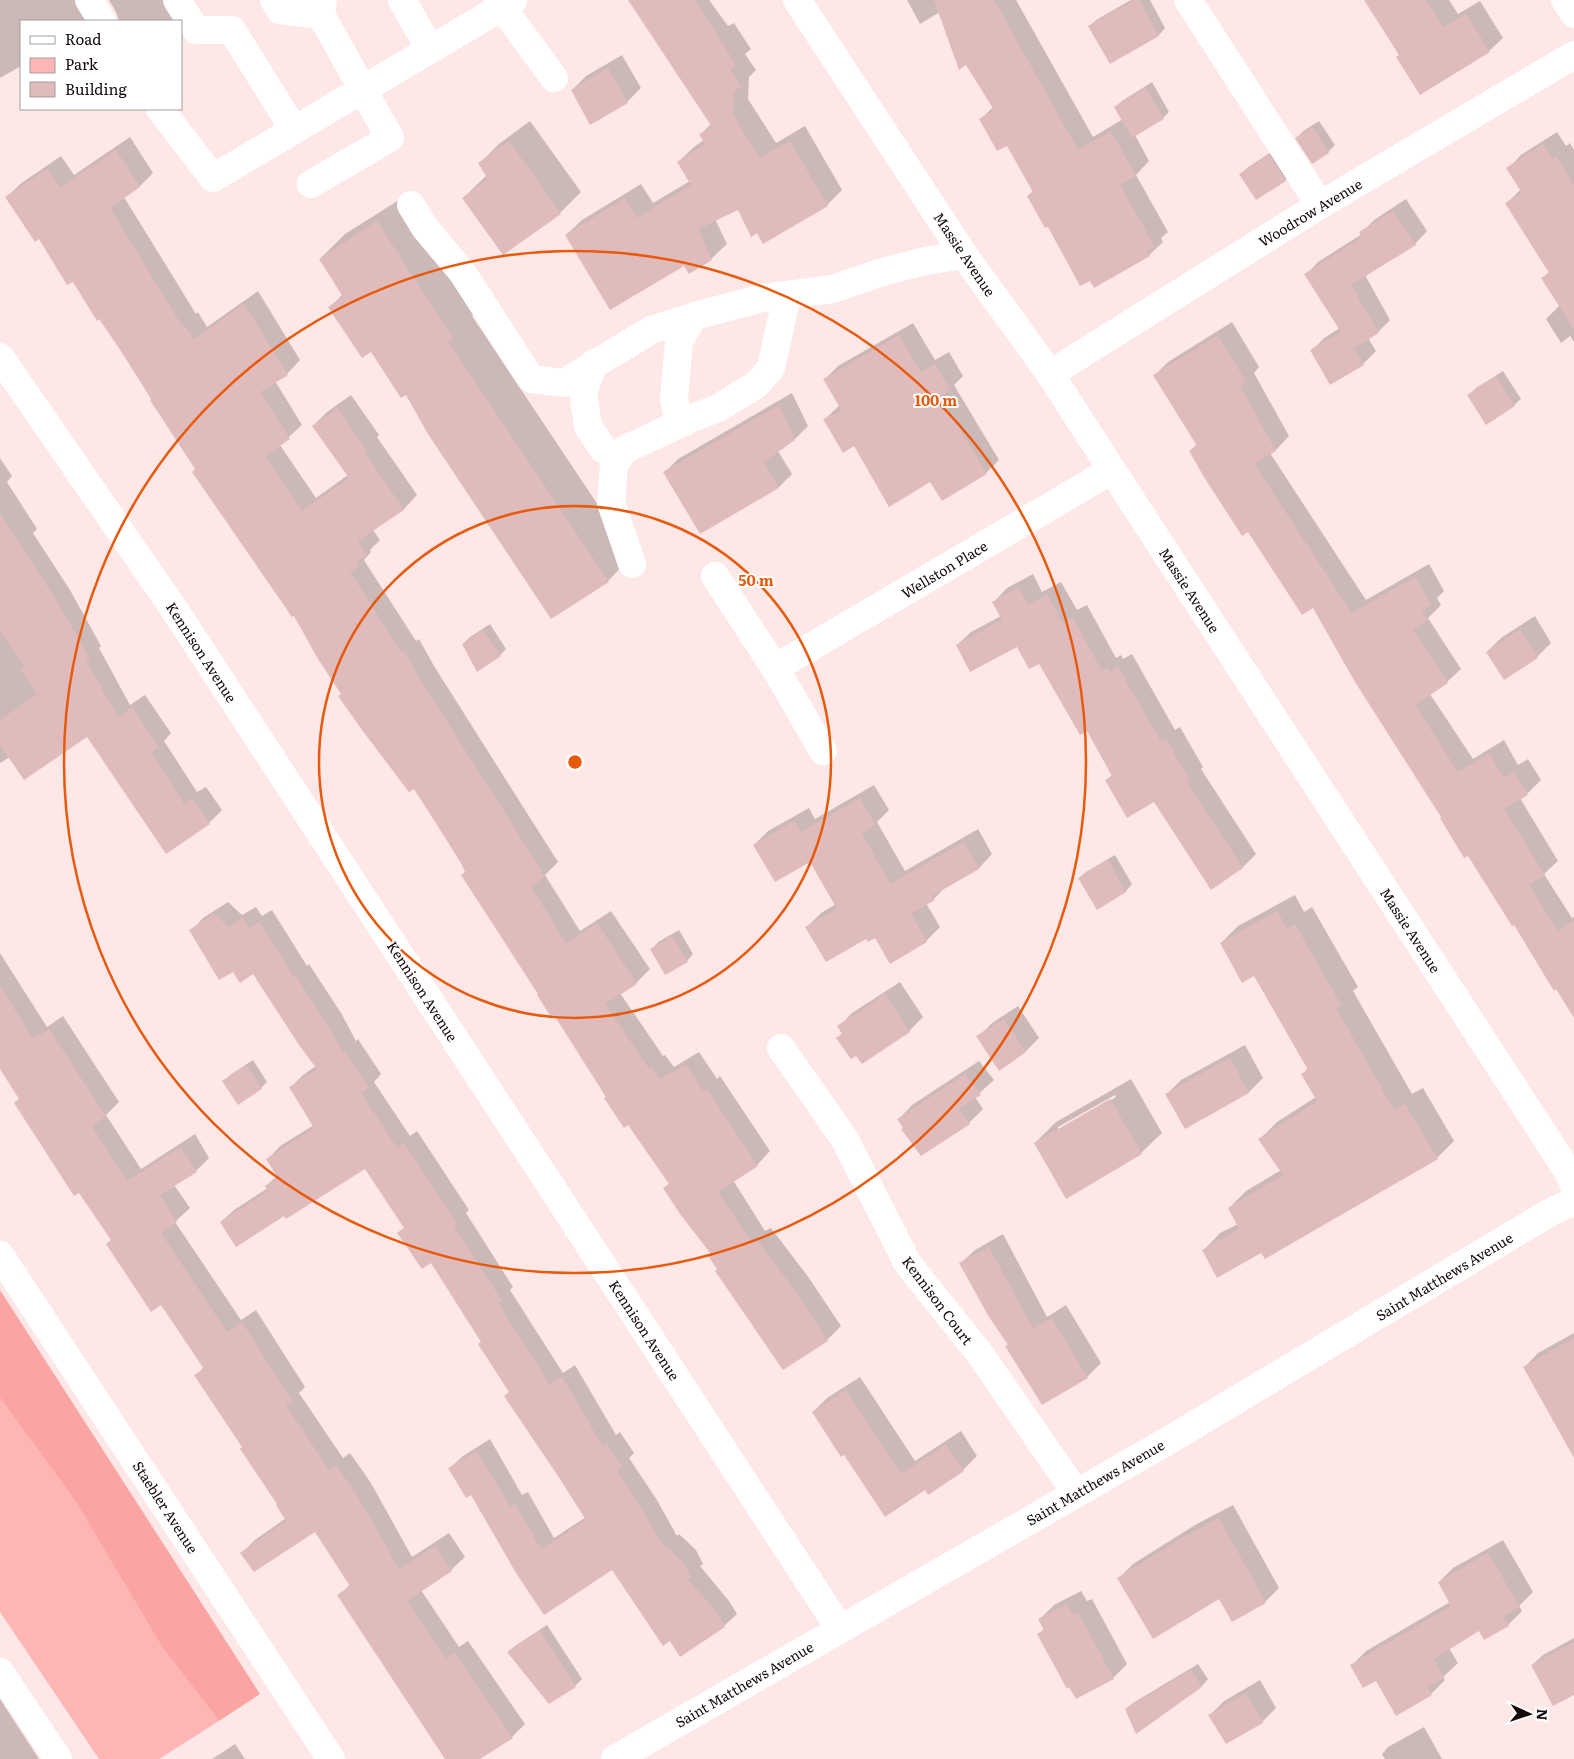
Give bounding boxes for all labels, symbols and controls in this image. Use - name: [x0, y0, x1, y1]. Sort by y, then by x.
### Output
- legend: [20, 20, 182, 110]
- text: Road: [65, 27, 101, 50]
- text: Park: [65, 52, 99, 75]
- text: Building: [65, 77, 127, 100]
- street label: Woodrow Avenue: [1254, 173, 1366, 251]
- street label: Massie Avenue: [929, 208, 1001, 300]
- text: 100 m: [915, 388, 957, 411]
- street label: Wellston Place: [897, 535, 991, 603]
- street label: Massie Avenue: [1155, 544, 1225, 636]
- text: 50 m: [738, 568, 774, 591]
- street label: Kennison Avenue: [162, 598, 242, 706]
- centre of rings: [566, 753, 584, 771]
- street label: Massie Avenue: [1376, 884, 1446, 976]
- street label: Kennison Avenue: [383, 937, 463, 1045]
- street label: Saint Matthews Avenue: [1372, 1227, 1516, 1325]
- street label: Kennison Court: [898, 1252, 978, 1349]
- street label: Kennison Avenue: [605, 1276, 685, 1384]
- street label: Saint Matthews Avenue: [1022, 1434, 1168, 1530]
- street label: Staebler Avenue: [129, 1457, 203, 1557]
- street label: Saint Matthews Avenue: [671, 1636, 817, 1732]
- north arrow: [1504, 1689, 1554, 1739]
- text: N: [1533, 1708, 1553, 1721]

